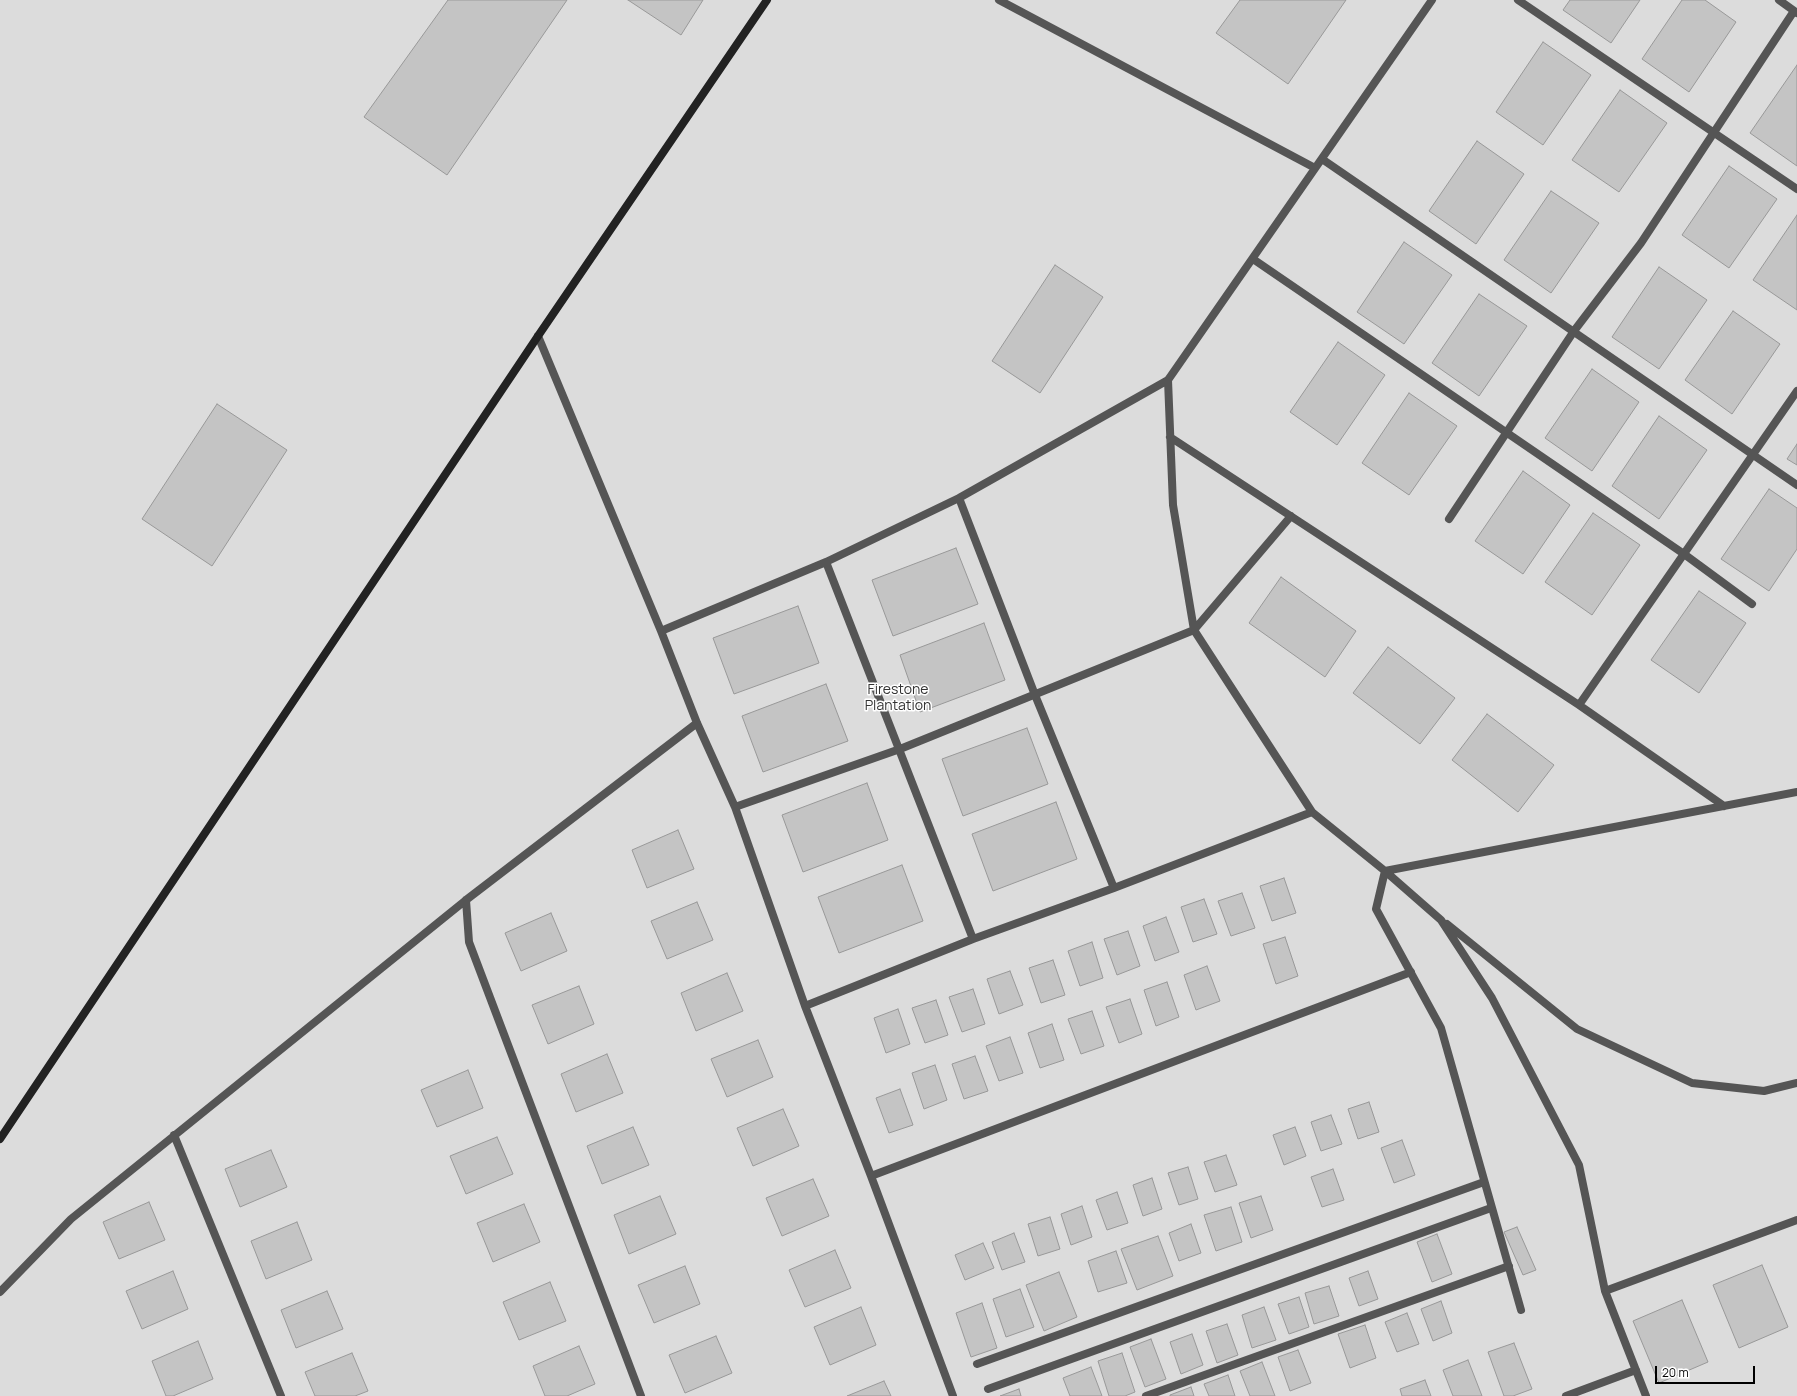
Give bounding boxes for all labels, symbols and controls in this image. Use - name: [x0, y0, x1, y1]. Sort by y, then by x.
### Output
- park label: Firestone Plantation: [865, 682, 931, 714]
- scale bar: [1657, 1358, 1757, 1384]
- text: 20 m: [1662, 1364, 1689, 1381]

